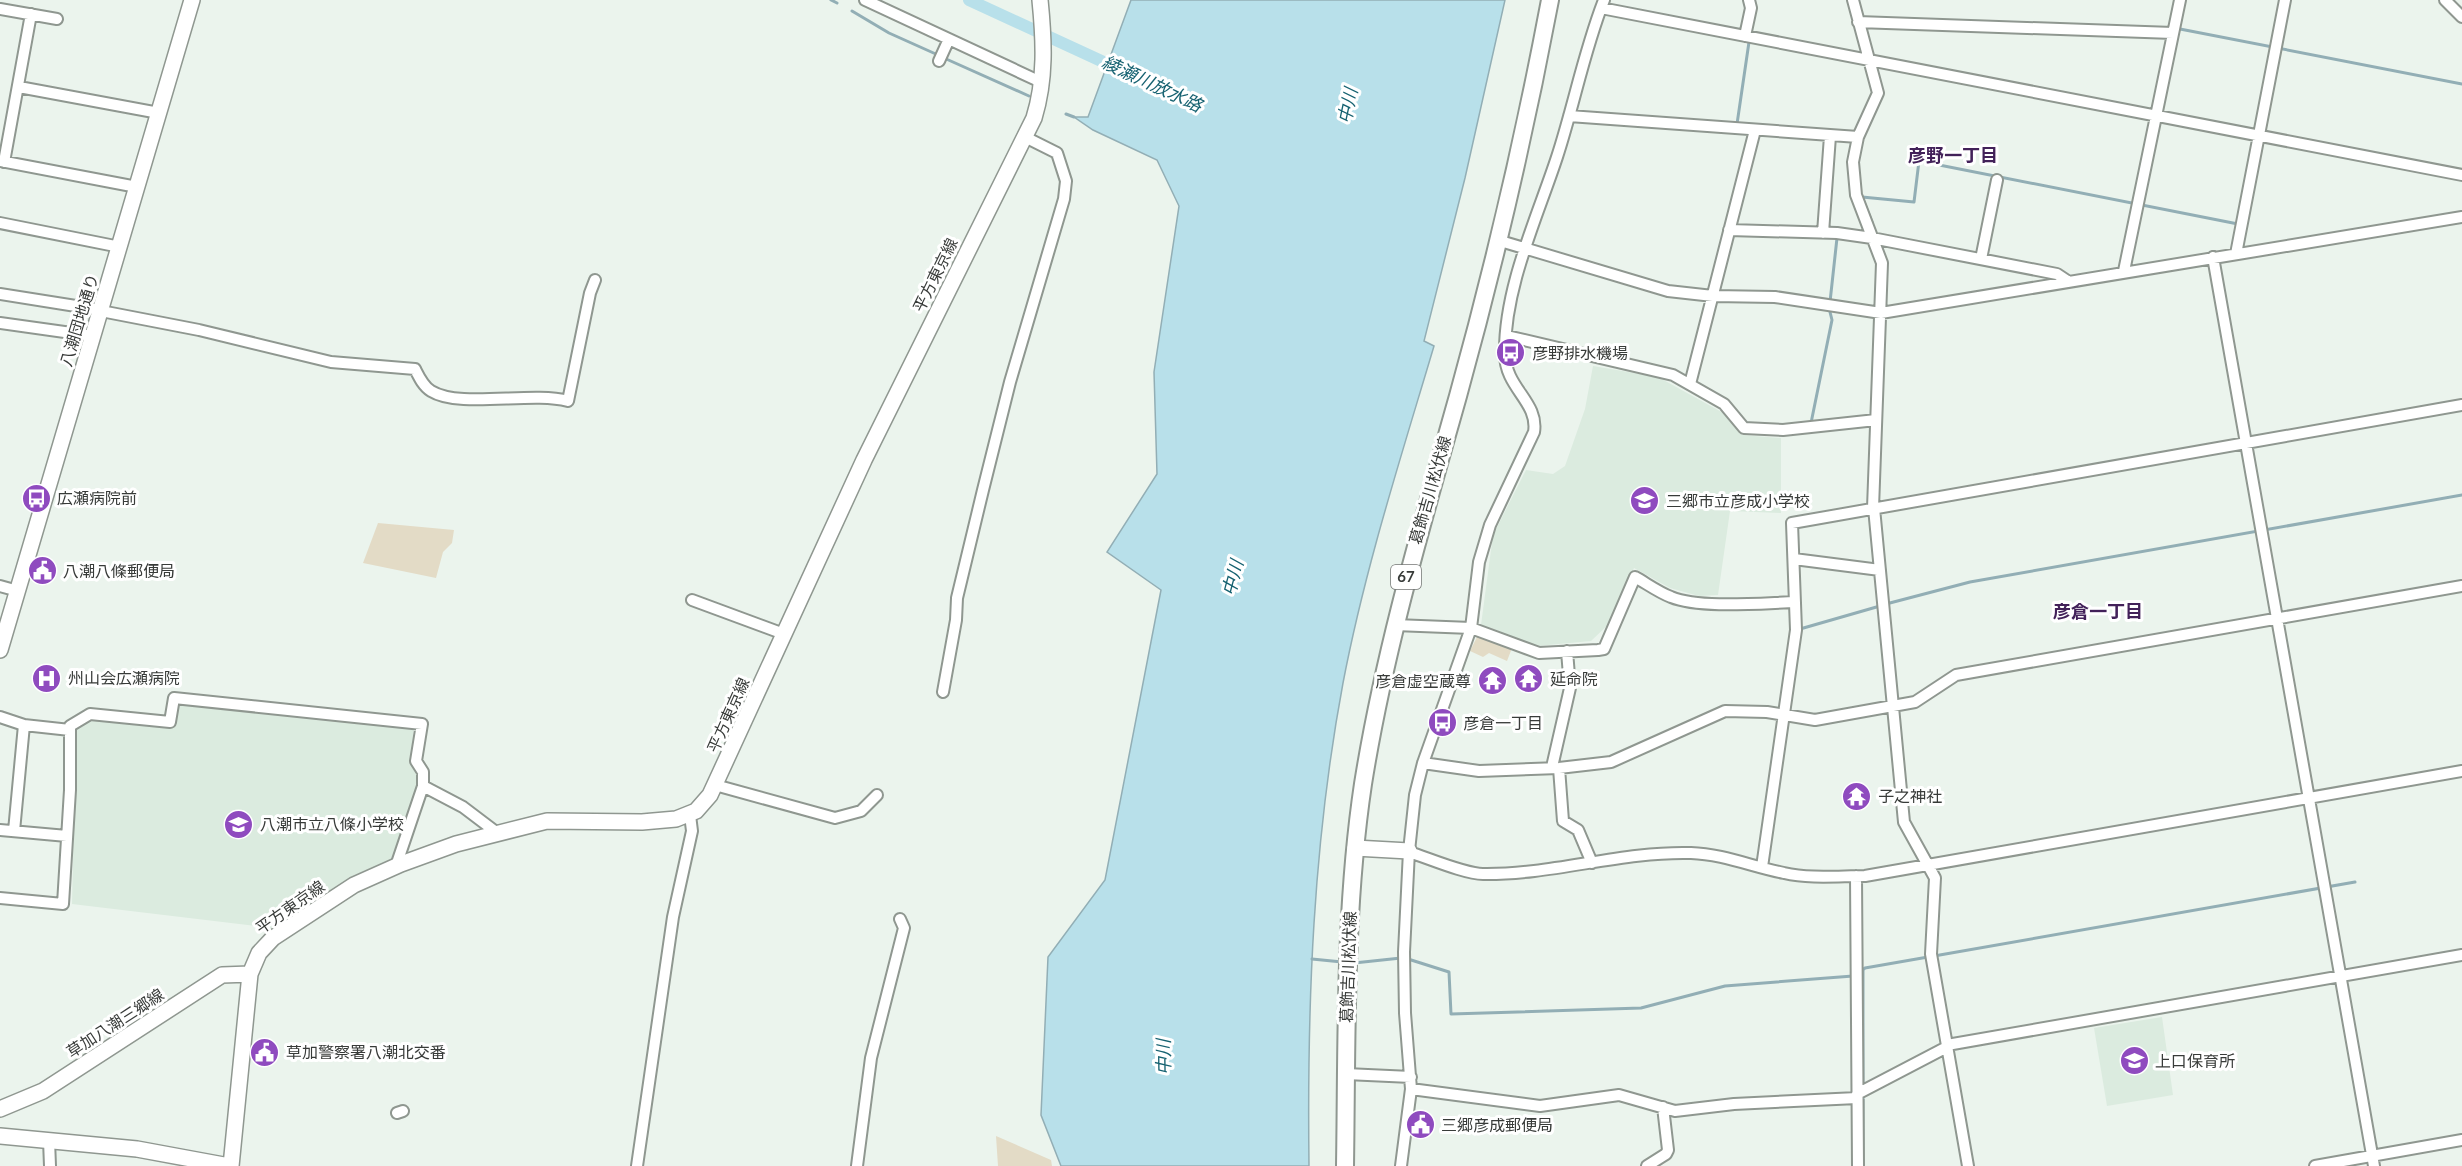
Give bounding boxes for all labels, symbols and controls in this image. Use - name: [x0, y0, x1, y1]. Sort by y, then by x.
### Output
- water label: 綾瀬川放水路: [1099, 50, 1208, 117]
- water label: 中川: [1333, 84, 1362, 126]
- district label: 彦野一丁目: [1908, 144, 1998, 166]
- street label: 平方東京線: [908, 235, 961, 315]
- street label: 八潮団地通り: [55, 271, 102, 369]
- bus stop icon: 彦野排水機場: [1495, 337, 1527, 369]
- place label: 彦野排水機場: [1532, 343, 1628, 362]
- street label: 葛飾吉川松伏線: [1405, 433, 1454, 546]
- bus stop icon: 広瀬病院前: [20, 482, 52, 514]
- school or university icon: 三郷市立彦成小学校: [1629, 485, 1661, 517]
- place label: 広瀬病院前: [57, 488, 137, 507]
- place label: 三郷市立彦成小学校: [1666, 491, 1810, 510]
- public building icon: 八潮八條郵便局: [26, 555, 58, 587]
- water label: 中川: [1217, 556, 1248, 598]
- place label: 八潮八條郵便局: [63, 561, 175, 580]
- road number: 67: [1391, 565, 1421, 589]
- district label: 彦倉一丁目: [2053, 600, 2143, 622]
- hospital icon: 州山会広瀬病院: [31, 662, 63, 694]
- temple icon: 延命院: [1513, 663, 1545, 695]
- temple icon: 彦倉虚空蔵尊: [1476, 665, 1508, 697]
- place label: 州山会広瀬病院: [68, 668, 180, 687]
- place label: 延命院: [1550, 669, 1598, 688]
- place label: 彦倉虚空蔵尊: [1375, 671, 1471, 690]
- street label: 平方東京線: [703, 674, 752, 755]
- bus stop icon: 彦倉一丁目: [1426, 707, 1458, 739]
- place label: 彦倉一丁目: [1463, 713, 1543, 732]
- temple icon: 子之神社: [1841, 780, 1873, 812]
- place label: 子之神社: [1878, 786, 1942, 805]
- school or university icon: 八潮市立八條小学校: [223, 808, 255, 840]
- place label: 八潮市立八條小学校: [260, 814, 404, 833]
- street label: 平方東京線: [251, 876, 328, 937]
- street label: 葛飾吉川松伏線: [1336, 911, 1359, 1023]
- street label: 草加八潮三郷線: [63, 984, 167, 1061]
- public building icon: 草加警察署八潮北交番: [249, 1036, 281, 1068]
- water label: 中川: [1152, 1037, 1174, 1075]
- place label: 草加警察署八潮北交番: [286, 1042, 446, 1061]
- school or university icon: 上口保育所: [2118, 1045, 2150, 1077]
- place label: 上口保育所: [2155, 1051, 2235, 1070]
- public building icon: 三郷彦成郵便局: [1404, 1109, 1436, 1141]
- place label: 三郷彦成郵便局: [1441, 1115, 1553, 1134]

